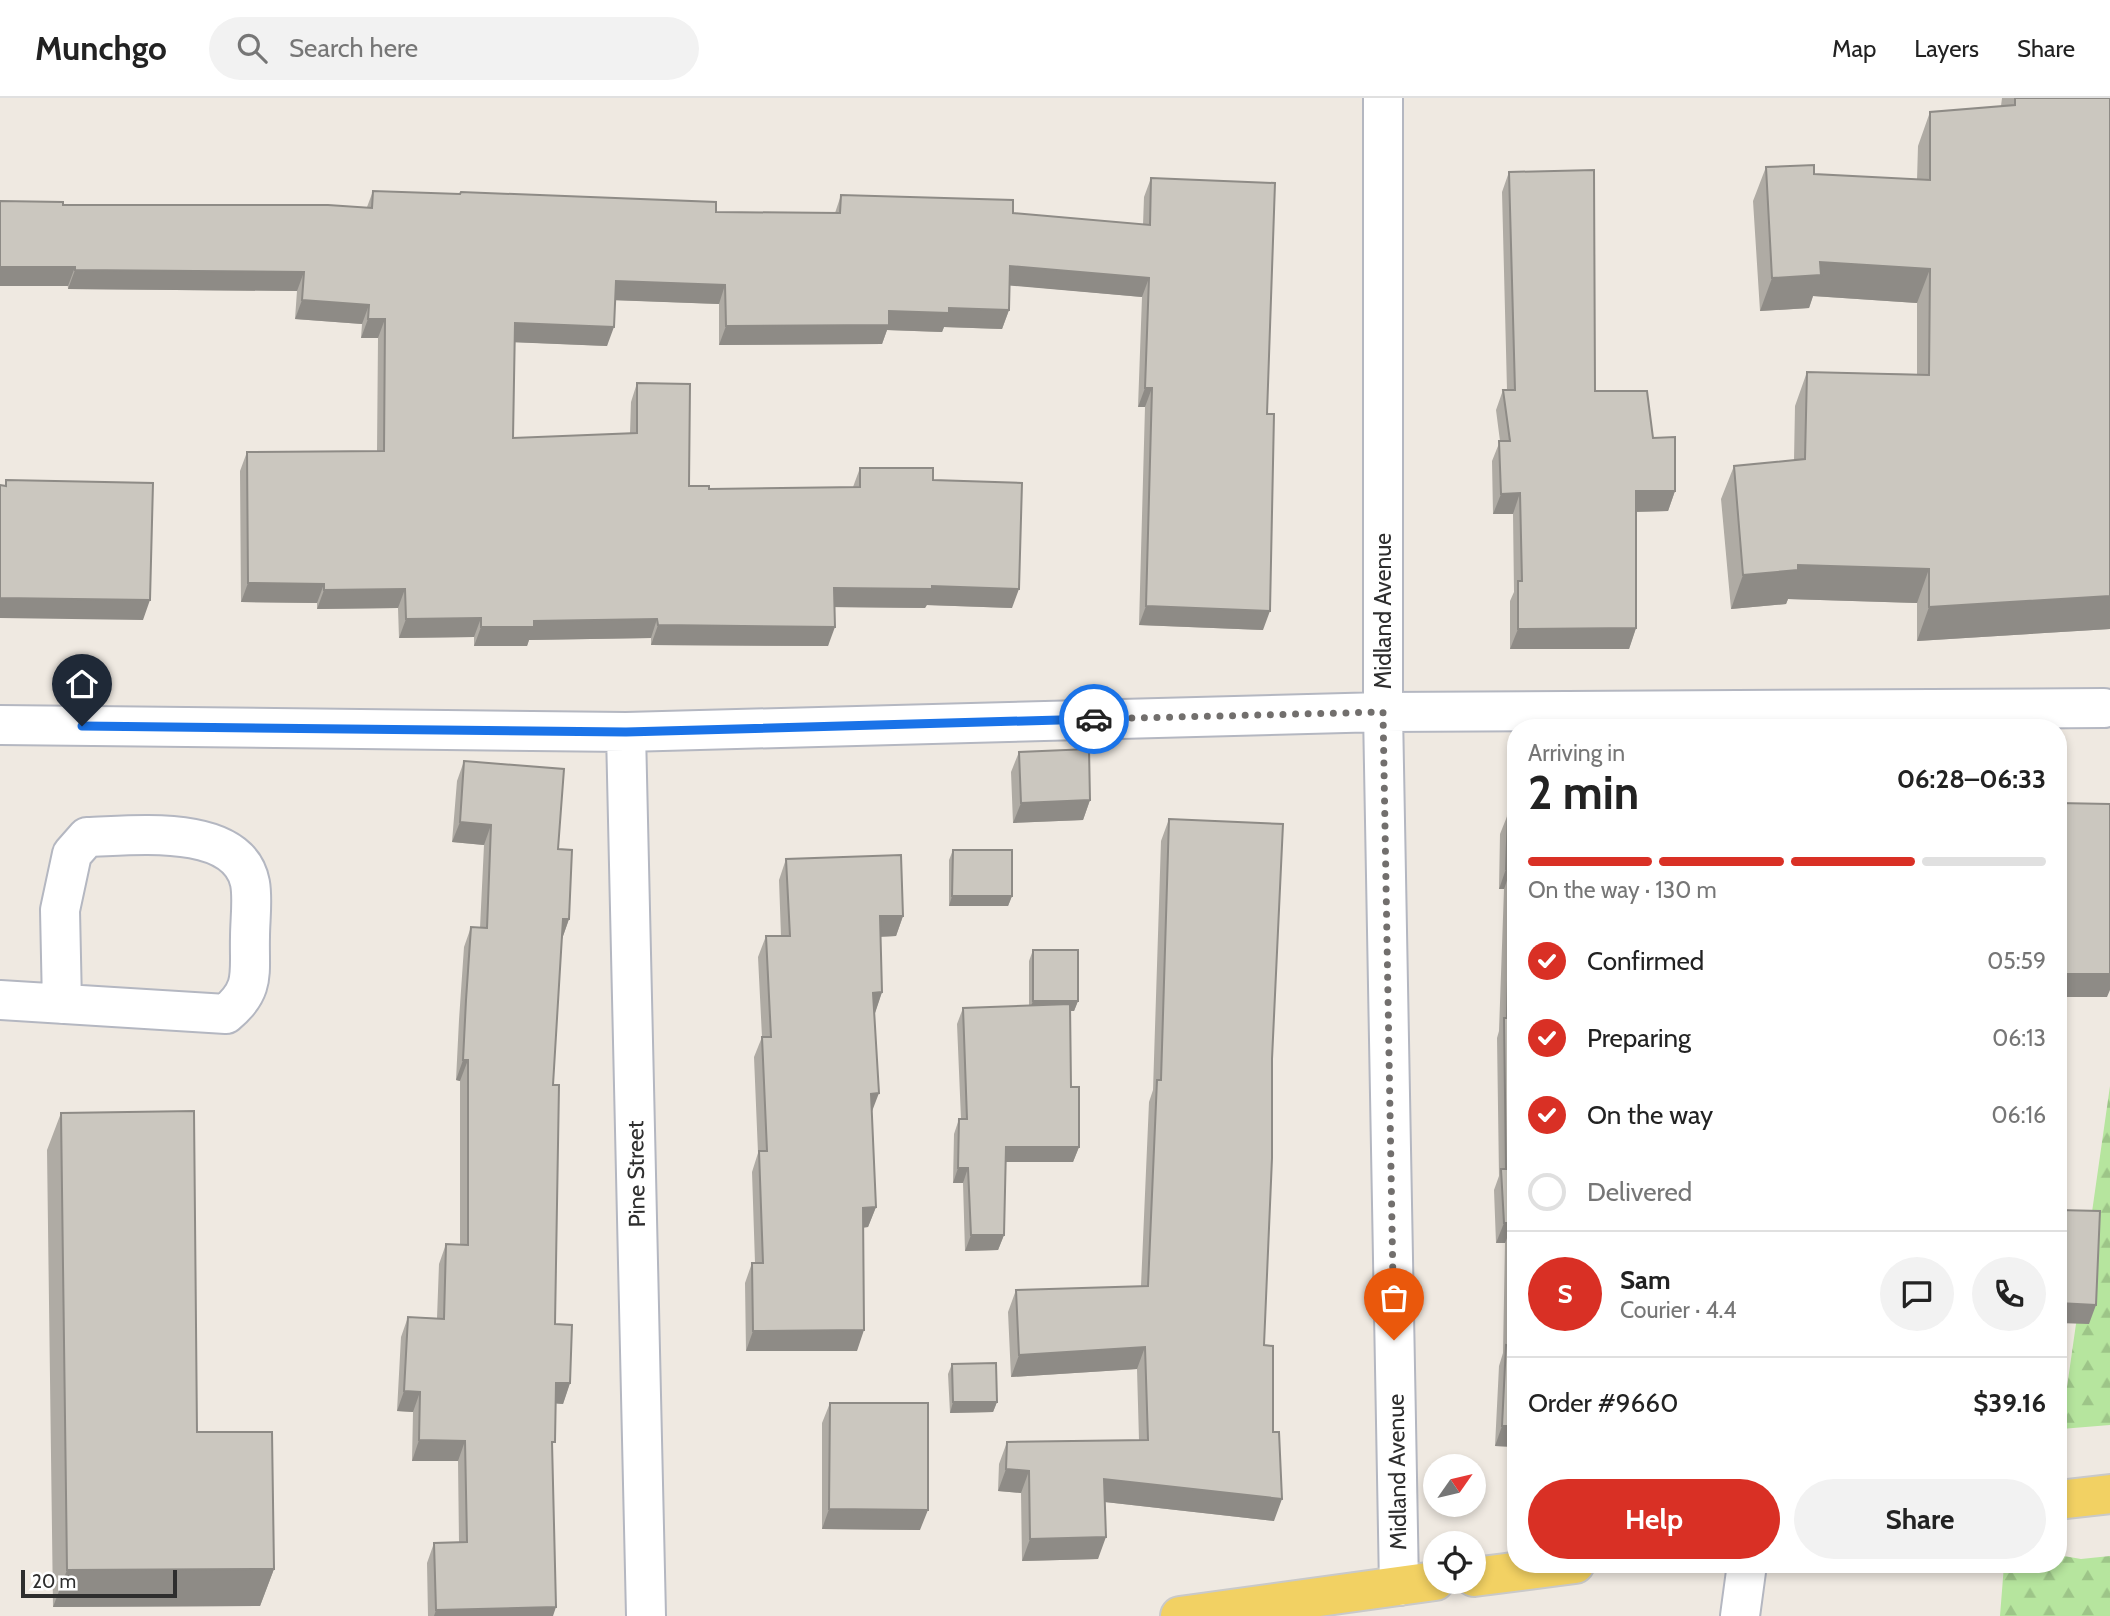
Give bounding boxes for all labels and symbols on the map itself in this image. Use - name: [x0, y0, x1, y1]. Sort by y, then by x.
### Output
- street label: Midland Avenue: [1369, 533, 1397, 689]
- pin: [52, 654, 112, 726]
- courier: [1059, 684, 1129, 754]
- street label: Pine Street: [621, 1120, 651, 1228]
- pin: [1364, 1268, 1424, 1340]
- street label: Midland Avenue: [1382, 1393, 1412, 1550]
- north arrow: [1423, 1454, 1486, 1517]
- scale bar: [21, 1567, 177, 1599]

